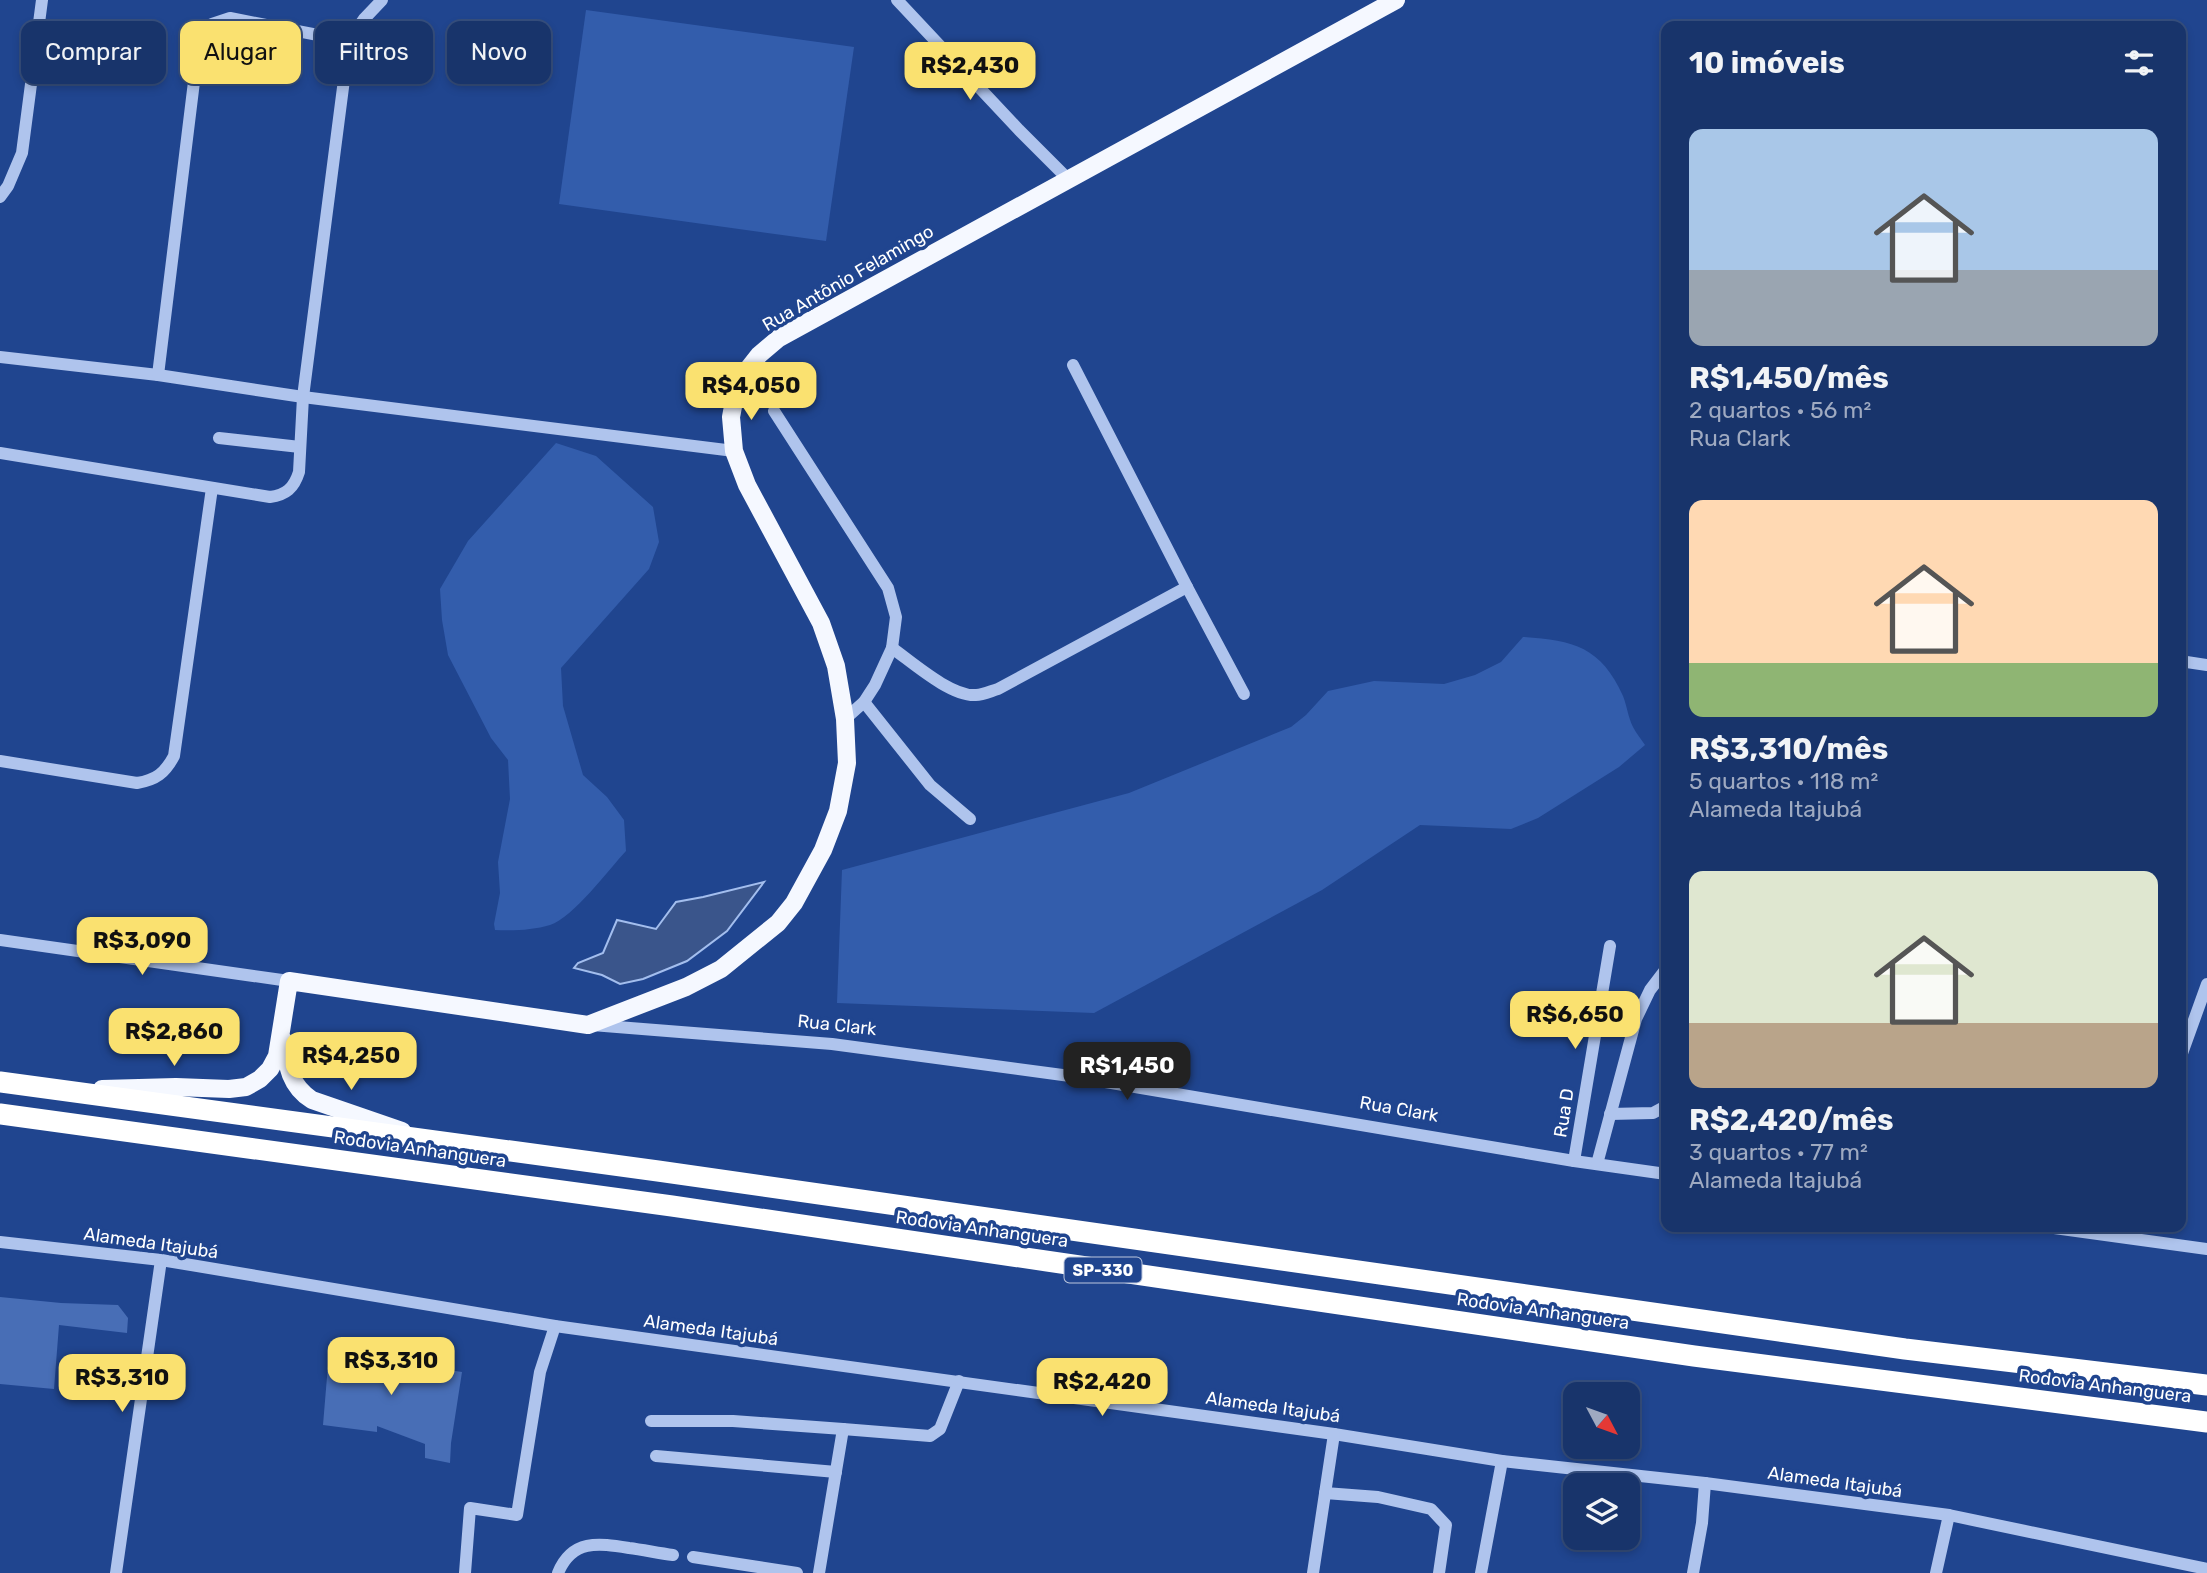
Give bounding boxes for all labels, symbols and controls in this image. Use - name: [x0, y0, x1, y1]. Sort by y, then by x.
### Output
- chip: Comprar: [21, 21, 166, 84]
- chip: Alugar: [180, 21, 301, 84]
- chip: Filtros: [315, 21, 433, 84]
- chip: Novo: [447, 21, 551, 84]
- pin: R$2,430: [905, 42, 1035, 102]
- icon: filters: [2120, 44, 2158, 82]
- text: 10 imóveis: [1689, 45, 1845, 81]
- text: R$2,430: [921, 51, 1019, 79]
- icon: home: [1861, 175, 1987, 301]
- street label: Rua Antônio Felamingo: [759, 220, 937, 336]
- text: R$1,450/mês: [1689, 360, 1889, 396]
- pin: R$4,050: [686, 362, 816, 422]
- text: R$4,050: [701, 371, 801, 399]
- text: 2 quartos · 56 m²: [1689, 396, 1871, 424]
- text: Rua Clark: [1689, 424, 1790, 452]
- icon: home: [1861, 546, 1987, 672]
- text: R$3,310/mês: [1689, 731, 1888, 767]
- text: 5 quartos · 118 m²: [1689, 767, 1878, 795]
- text: Alameda Itajubá: [1689, 795, 1862, 823]
- icon: home: [1861, 917, 1987, 1043]
- pin: R$3,090: [77, 918, 207, 977]
- text: R$3,090: [93, 926, 191, 954]
- pin: R$6,650: [1510, 992, 1640, 1051]
- text: R$6,650: [1526, 1000, 1624, 1028]
- pin: R$2,860: [109, 1009, 239, 1068]
- street label: Rua Clark: [796, 1010, 878, 1040]
- text: R$2,860: [125, 1017, 223, 1045]
- pin: R$4,250: [286, 1032, 416, 1092]
- text: R$4,250: [302, 1041, 400, 1069]
- pin: R$1,450: [1062, 1042, 1192, 1102]
- text: R$1,450: [1079, 1051, 1175, 1079]
- street label: Rua D: [1549, 1087, 1579, 1139]
- street label: Rua Clark: [1358, 1091, 1441, 1127]
- text: R$2,420/mês: [1689, 1102, 1894, 1138]
- street label: Rodovia Anhanguera: [332, 1126, 508, 1172]
- text: 3 quartos · 77 m²: [1689, 1138, 1868, 1166]
- text: Alameda Itajubá: [1689, 1166, 1862, 1194]
- street label: Rodovia Anhanguera: [894, 1206, 1070, 1252]
- street label: Alameda Itajubá: [82, 1223, 220, 1263]
- road number: SP-330: [1064, 1258, 1142, 1282]
- street label: Rodovia Anhanguera: [1455, 1288, 1631, 1334]
- street label: Alameda Itajubá: [642, 1310, 780, 1350]
- pin: R$3,310: [326, 1338, 456, 1397]
- text: R$3,310: [344, 1346, 438, 1374]
- pin: R$3,310: [57, 1354, 187, 1414]
- pin: R$2,420: [1037, 1358, 1167, 1418]
- text: R$3,310: [75, 1363, 169, 1391]
- street label: Rodovia Anhanguera: [2017, 1364, 2193, 1408]
- text: R$2,420: [1053, 1367, 1151, 1395]
- north arrow: [1563, 1382, 1640, 1460]
- map controls: [1563, 1382, 1640, 1550]
- street label: Alameda Itajubá: [1204, 1387, 1342, 1427]
- street label: Alameda Itajubá: [1766, 1462, 1904, 1502]
- button: layers: [1563, 1473, 1640, 1550]

